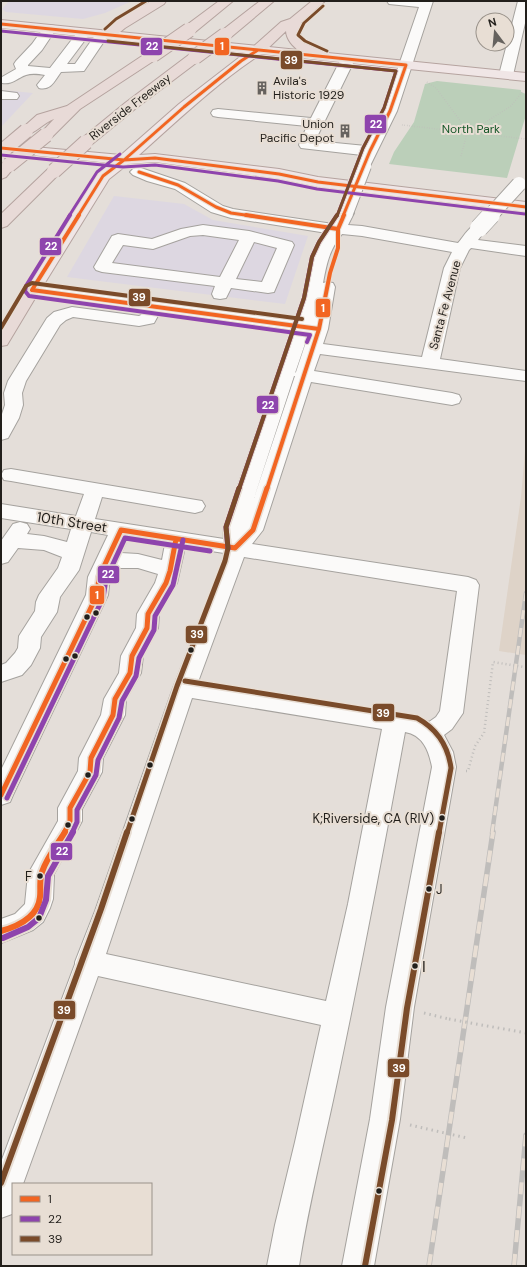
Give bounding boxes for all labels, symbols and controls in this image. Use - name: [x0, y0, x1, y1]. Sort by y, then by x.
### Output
- north arrow: [475, 12, 515, 52]
- text: N: [486, 15, 498, 30]
- line badge: 22: [140, 37, 163, 56]
- line badge: 1: [214, 37, 230, 56]
- text: 22: [146, 39, 158, 53]
- text: 1: [220, 39, 224, 53]
- line badge: 39: [280, 50, 303, 70]
- text: 39: [284, 53, 298, 67]
- street label: Riverside Freeway: [86, 70, 174, 144]
- place label: Avila's Historic 1929: [273, 73, 344, 103]
- building icon: Avila's Historic 1929: [254, 80, 270, 96]
- line badge: 22: [364, 114, 387, 134]
- place label: Union Pacific Depot: [260, 116, 334, 146]
- text: 22: [370, 117, 382, 131]
- park label: North Park: [442, 121, 500, 137]
- building icon: Union Pacific Depot: [337, 123, 353, 139]
- line badge: 22: [39, 237, 62, 256]
- text: 22: [45, 239, 57, 253]
- street label: Santa Fe Avenue: [425, 258, 465, 351]
- line badge: 39: [128, 288, 151, 307]
- text: 39: [132, 290, 146, 304]
- line badge: 1: [315, 298, 331, 318]
- text: 1: [321, 301, 325, 315]
- line badge: 22: [256, 395, 279, 414]
- text: 22: [262, 398, 274, 412]
- street label: 10th Street: [36, 508, 108, 536]
- line badge: 22: [97, 565, 120, 584]
- text: 22: [102, 567, 114, 581]
- line badge: 1: [89, 585, 105, 605]
- text: 1: [95, 588, 99, 602]
- unlabelled marker: [91, 608, 101, 618]
- unlabelled marker: [82, 612, 92, 622]
- line badge: 39: [185, 625, 208, 644]
- text: 39: [190, 627, 204, 641]
- unlabelled marker: [186, 645, 196, 655]
- unlabelled marker: [70, 651, 80, 661]
- unlabelled marker: [61, 654, 71, 664]
- line badge: 39: [372, 703, 395, 722]
- text: 39: [376, 706, 390, 720]
- unlabelled marker: [145, 760, 155, 770]
- unlabelled marker: [83, 770, 93, 780]
- place label: K;Riverside, CA (RIV): [313, 810, 434, 827]
- marker: K;Riverside, CA (RIV): [437, 813, 447, 823]
- unlabelled marker: [127, 814, 137, 824]
- unlabelled marker: [63, 820, 73, 830]
- line badge: 22: [50, 842, 73, 861]
- text: 22: [56, 844, 68, 858]
- place label: F: [25, 868, 32, 885]
- marker: F: [35, 871, 45, 881]
- place label: J: [436, 881, 443, 898]
- marker: J: [424, 884, 434, 894]
- unlabelled marker: [34, 913, 44, 923]
- place label: I: [422, 956, 426, 977]
- marker: I: [410, 961, 420, 971]
- line badge: 39: [53, 1000, 76, 1020]
- text: 39: [57, 1003, 71, 1017]
- line badge: 39: [387, 1058, 410, 1078]
- text: 39: [392, 1061, 406, 1075]
- legend: [12, 1183, 152, 1255]
- unlabelled marker: [374, 1186, 384, 1196]
- text: 1: [48, 1191, 52, 1207]
- text: 22: [48, 1211, 62, 1227]
- text: 39: [48, 1231, 62, 1247]

